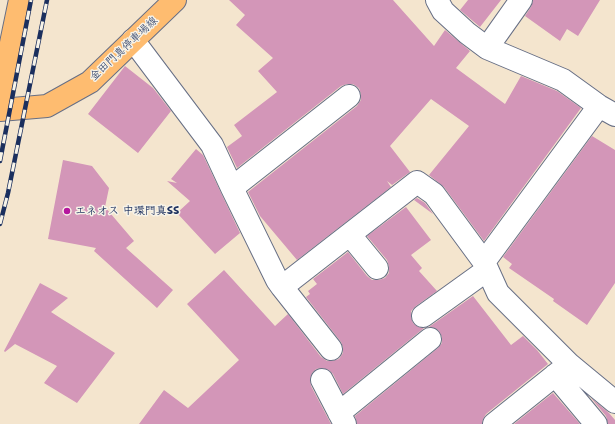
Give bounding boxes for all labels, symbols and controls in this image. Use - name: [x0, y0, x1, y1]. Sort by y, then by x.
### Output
- street label: 金田門真停車場線: [87, 14, 161, 84]
- place label: エネオス 中環門真SS: [75, 204, 179, 218]
- marker: エネオス 中環門真SS: [62, 206, 72, 216]

